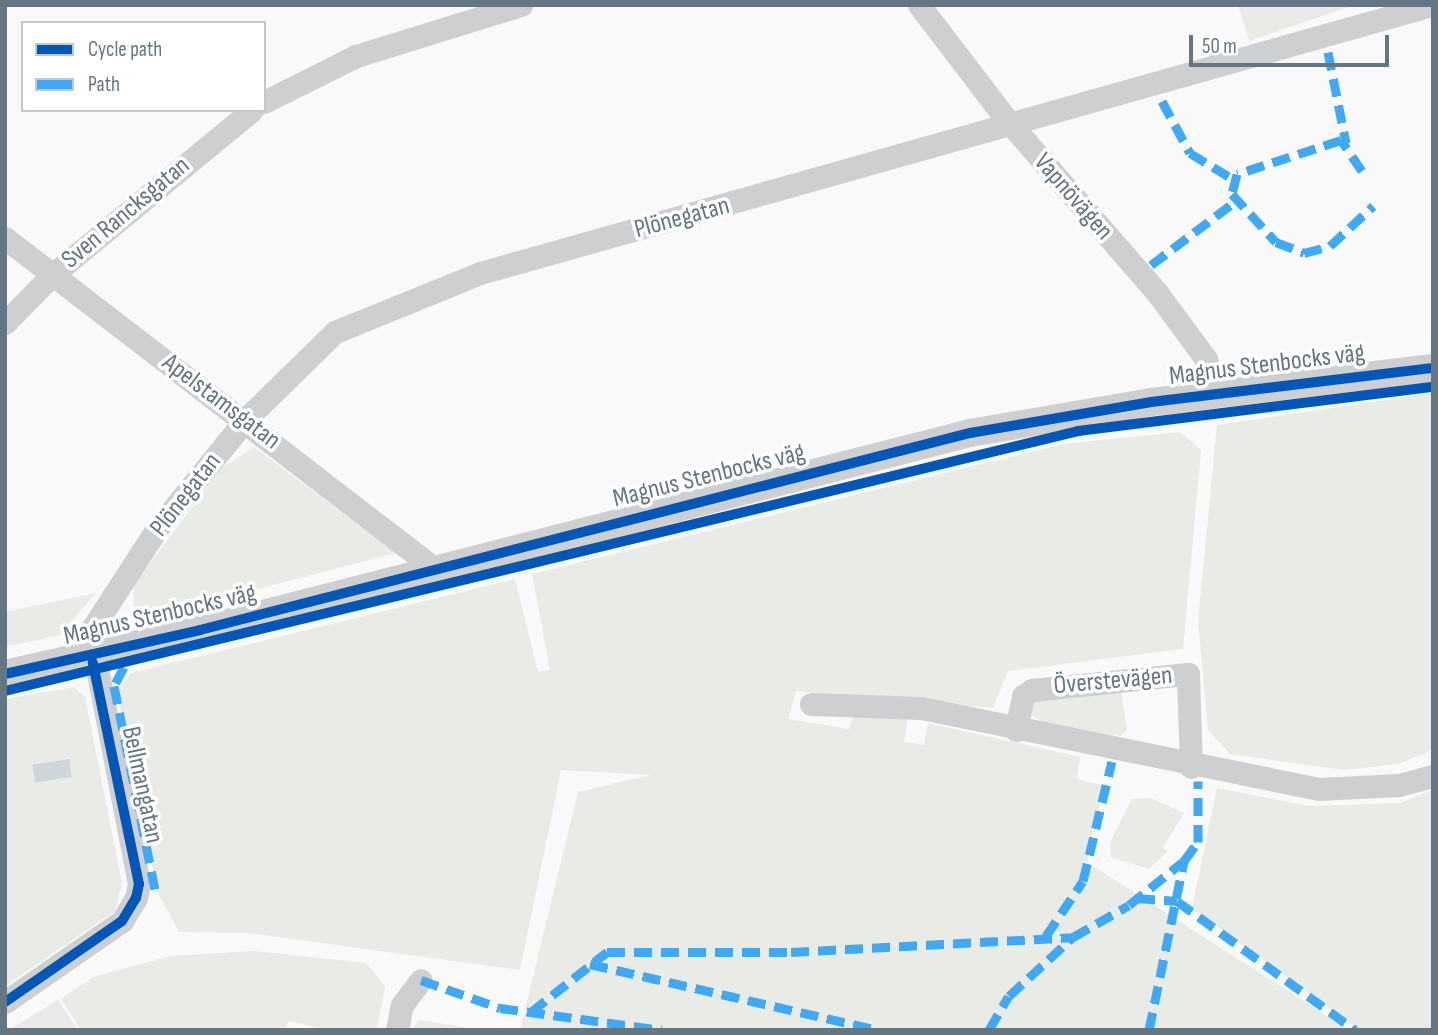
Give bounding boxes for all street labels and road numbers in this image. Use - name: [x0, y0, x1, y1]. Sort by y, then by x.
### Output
- street label: Vapnövägen: [1027, 147, 1119, 247]
- street label: Sven Rancksgatan: [56, 150, 196, 276]
- street label: Plönegatan: [631, 190, 733, 246]
- street label: Magnus Stenbocks väg: [1167, 338, 1367, 392]
- street label: Apelstamsgatan: [156, 348, 286, 456]
- street label: Magnus Stenbocks väg: [610, 437, 808, 515]
- street label: Plönegatan: [144, 447, 228, 543]
- street label: Magnus Stenbocks väg: [61, 578, 259, 652]
- street label: Överstevägen: [1052, 660, 1174, 702]
- street label: Bellmangatan: [114, 724, 170, 846]

